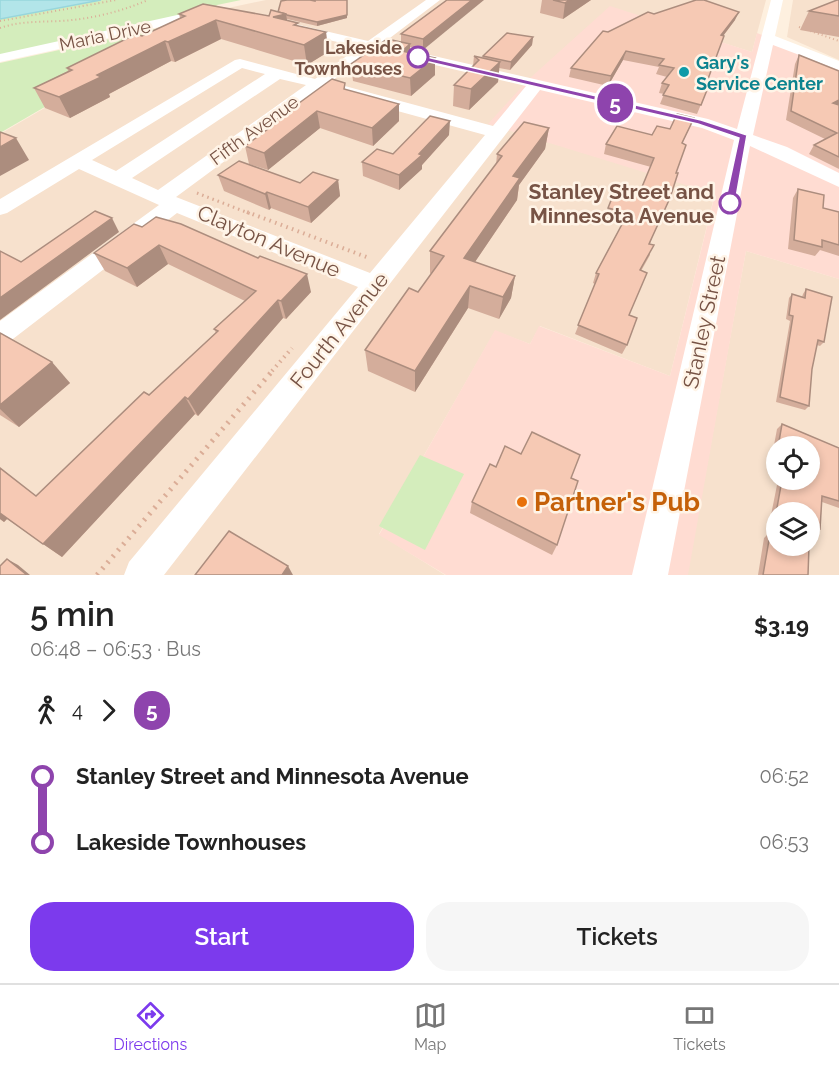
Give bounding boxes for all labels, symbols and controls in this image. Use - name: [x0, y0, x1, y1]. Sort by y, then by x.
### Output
- street label: Maria Drive: [57, 15, 153, 55]
- place label: Lakeside Townhouses: [295, 37, 402, 79]
- marker: Lakeside Townhouses: [407, 46, 429, 68]
- place label: Gary's Service Center: [696, 52, 823, 94]
- marker: Gary's Service Center: [677, 65, 691, 79]
- line badge: 5: [596, 84, 634, 122]
- street label: Fifth Avenue: [206, 91, 303, 169]
- text: 5: [609, 91, 621, 116]
- place label: Stanley Street and Minnesota Avenue: [529, 179, 714, 228]
- marker: Stanley Street and Minnesota Avenue: [719, 192, 741, 214]
- street label: Clayton Avenue: [194, 200, 344, 282]
- street label: Stanley Street: [678, 253, 730, 391]
- street label: Fourth Avenue: [285, 267, 393, 393]
- map controls: [766, 436, 820, 556]
- button: locate: [766, 436, 820, 490]
- place label: Partner's Pub: [534, 487, 700, 517]
- marker: Partner's Pub: [515, 495, 529, 509]
- button: layers: [766, 502, 820, 556]
- text: 5 min: [30, 595, 115, 634]
- text: $3.19: [754, 613, 809, 639]
- text: 06:48 – 06:53 · Bus: [30, 637, 201, 661]
- icon: walk: [30, 694, 63, 727]
- icon: forward: [92, 694, 125, 727]
- text: 4: [72, 698, 83, 722]
- text: 5: [146, 698, 158, 723]
- text: Stanley Street and Minnesota Avenue: [76, 763, 469, 789]
- text: 06:52: [760, 764, 809, 788]
- text: Lakeside Townhouses: [76, 829, 306, 855]
- text: 06:53: [759, 830, 809, 854]
- button: Start: [30, 902, 414, 971]
- button: Tickets: [426, 902, 809, 971]
- tab: Directions: [113, 999, 187, 1054]
- tab: Map: [414, 999, 447, 1054]
- tab: Tickets: [673, 999, 726, 1054]

